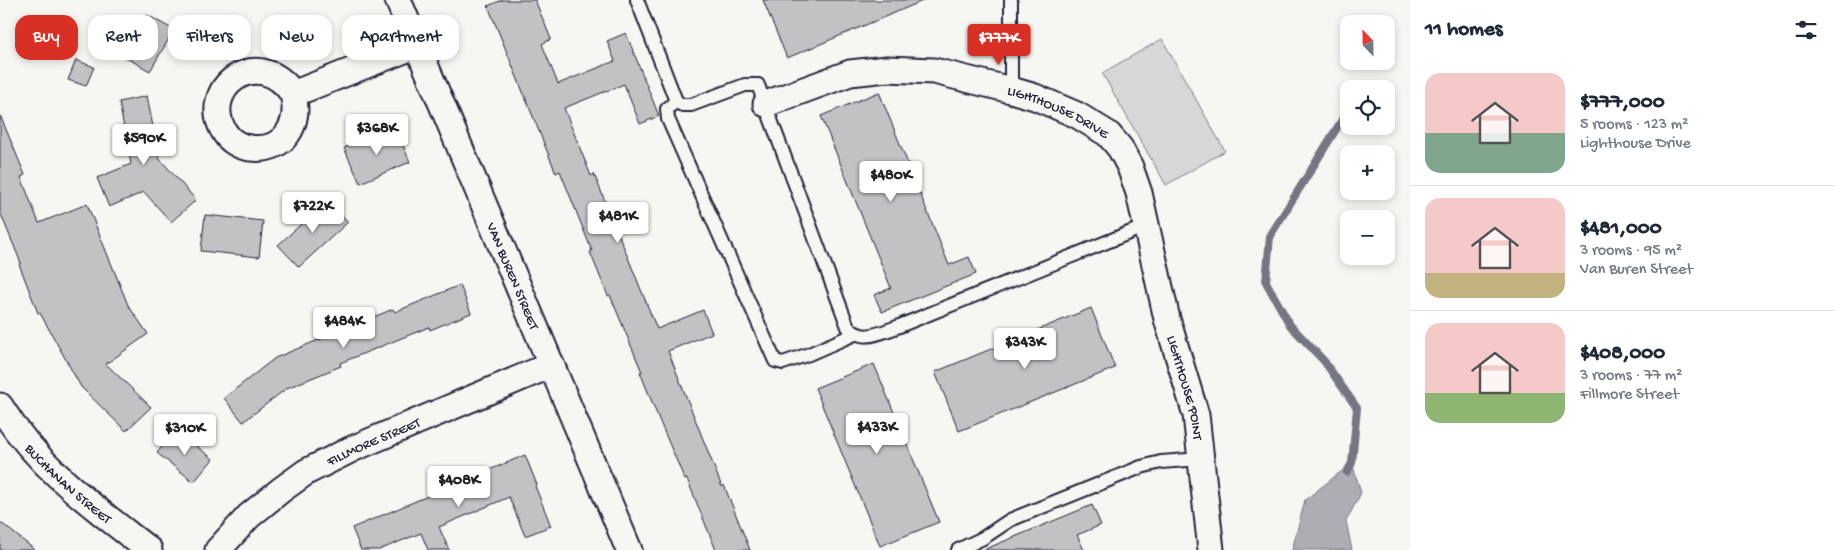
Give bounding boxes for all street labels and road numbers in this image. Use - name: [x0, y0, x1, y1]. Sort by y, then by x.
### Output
- street label: LIGHTHOUSE DRIVE: [1005, 83, 1112, 144]
- street label: VAN BUREN STREET: [481, 220, 542, 333]
- street label: LIGHTHOUSE POINT: [1161, 334, 1205, 442]
- street label: FILLMORE STREET: [324, 415, 424, 472]
- street label: BUCHANAN STREET: [20, 440, 115, 529]

